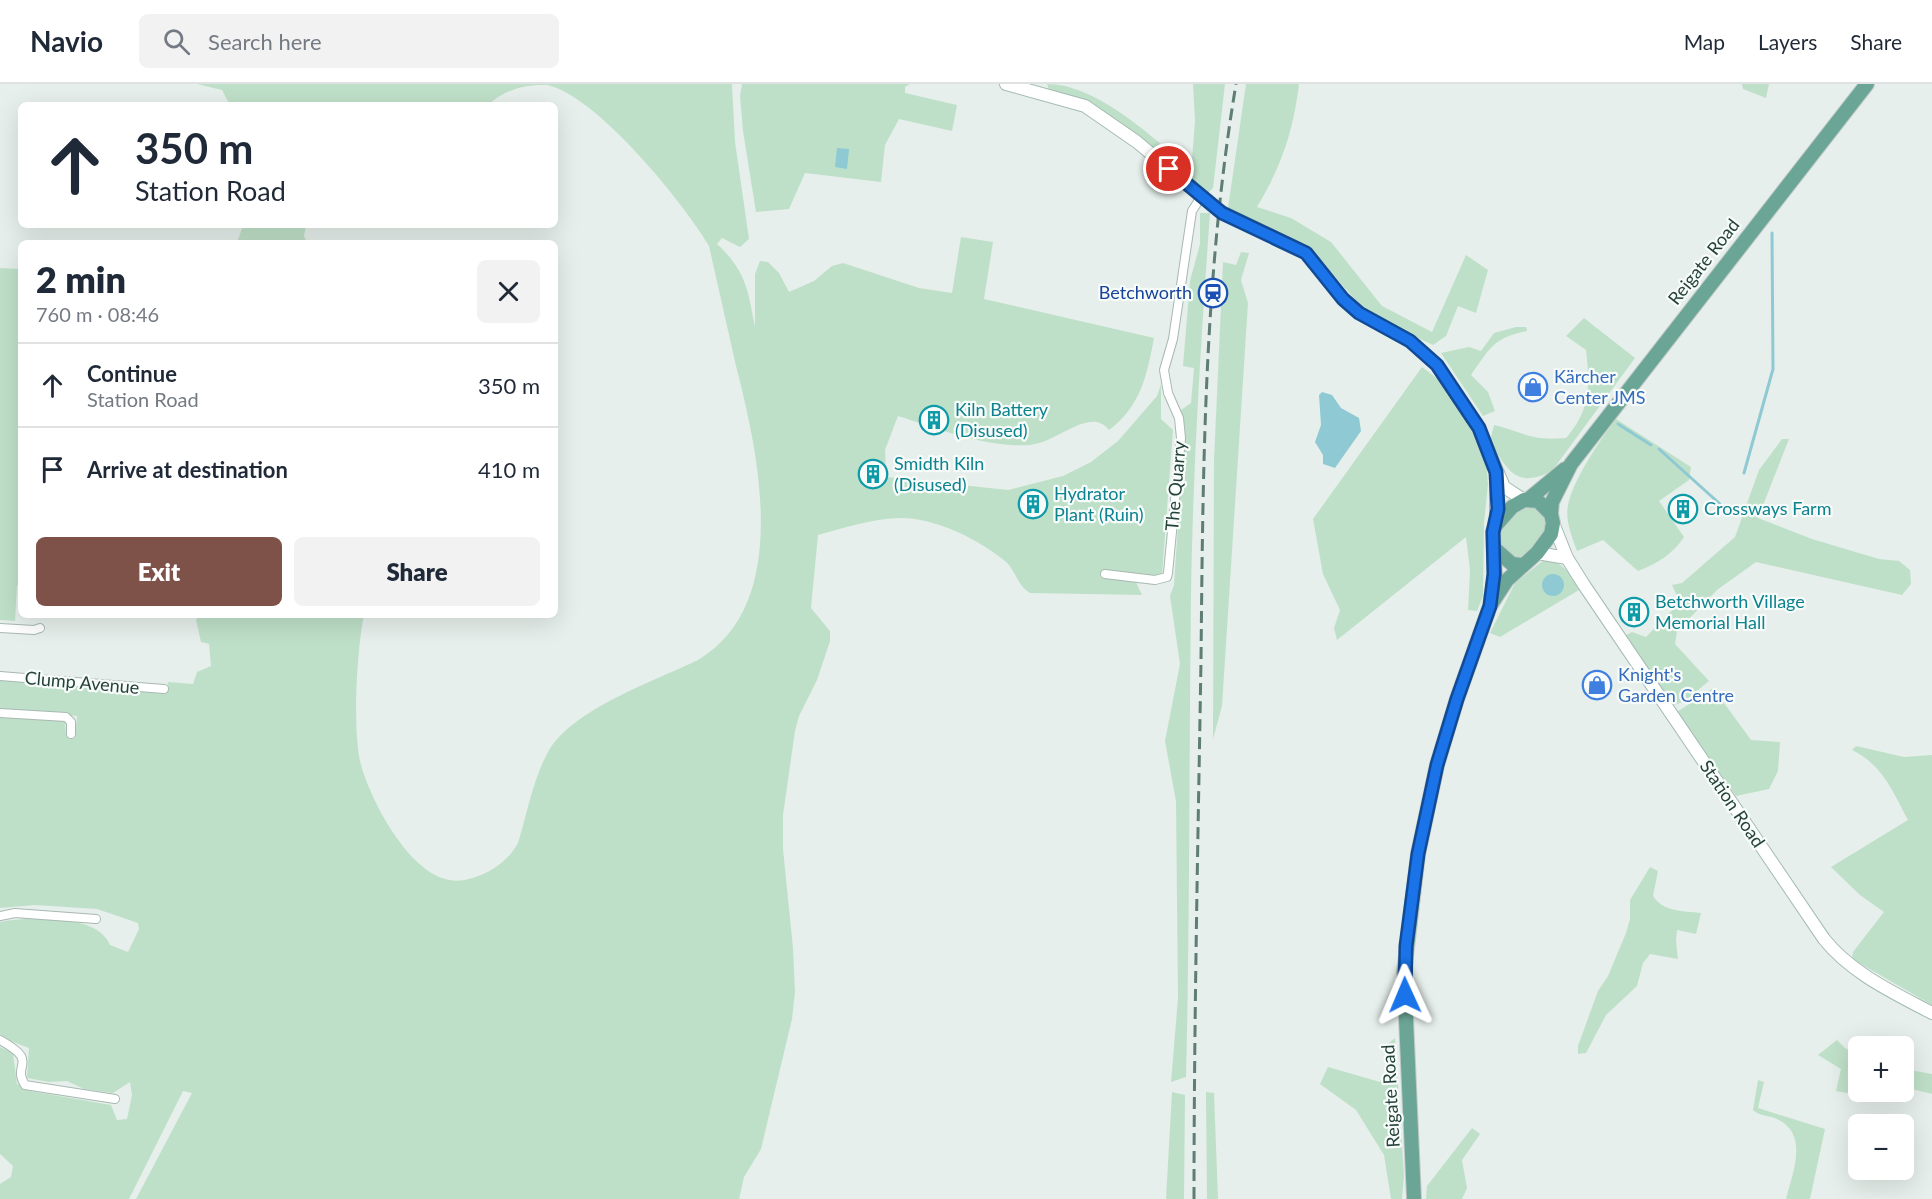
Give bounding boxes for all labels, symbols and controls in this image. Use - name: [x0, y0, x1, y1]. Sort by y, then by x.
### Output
- search box: [139, 14, 559, 68]
- text: Navio: [30, 24, 103, 58]
- icon: search: [160, 25, 193, 58]
- text: Search here: [208, 28, 322, 55]
- text: Map: [1684, 29, 1725, 54]
- text: Layers: [1758, 29, 1817, 54]
- text: Share: [1850, 29, 1902, 54]
- text: 350 m: [135, 123, 253, 173]
- icon: ahead: [36, 126, 114, 204]
- pin: [1143, 143, 1194, 194]
- icon: arrive: [1152, 152, 1185, 185]
- text: Station Road: [135, 174, 286, 207]
- street label: Reigate Road: [1663, 214, 1744, 309]
- text: 2 min: [36, 257, 126, 301]
- button: close: [477, 260, 540, 323]
- station icon: Betchworth: [1197, 277, 1229, 309]
- place label: Betchworth: [1099, 281, 1192, 303]
- text: 760 m · 08:46: [36, 302, 159, 326]
- text: Continue: [87, 360, 177, 387]
- place label: Kärcher Center JMS: [1554, 365, 1646, 408]
- icon: ahead: [36, 369, 69, 402]
- shop icon: Kärcher Center JMS: [1517, 371, 1549, 403]
- text: 350 m: [478, 372, 540, 399]
- text: Station Road: [87, 387, 199, 411]
- place label: Kiln Battery (Disused): [955, 398, 1049, 441]
- building icon: Kiln Battery (Disused): [918, 404, 950, 436]
- street label: The Quarry: [1160, 439, 1190, 532]
- place label: Smidth Kiln (Disused): [894, 452, 984, 495]
- icon: arrive: [36, 453, 69, 486]
- text: Arrive at destination: [87, 456, 288, 483]
- text: 410 m: [478, 456, 540, 483]
- building icon: Smidth Kiln (Disused): [857, 458, 889, 490]
- place label: Hydrator Plant (Ruin): [1054, 482, 1144, 525]
- building icon: Hydrator Plant (Ruin): [1017, 488, 1049, 520]
- building icon: Crossways Farm: [1667, 493, 1699, 525]
- place label: Crossways Farm: [1704, 497, 1831, 519]
- button: Exit: [36, 537, 282, 606]
- button: Share: [294, 537, 540, 606]
- place label: Betchworth Village Memorial Hall: [1655, 590, 1805, 633]
- building icon: Betchworth Village Memorial Hall: [1618, 596, 1650, 628]
- place label: Knight's Garden Centre: [1618, 663, 1734, 706]
- street label: Clump Avenue: [24, 666, 140, 698]
- shop icon: Knight's Garden Centre: [1581, 669, 1613, 701]
- street label: Station Road: [1696, 756, 1770, 851]
- position arrow: [1373, 963, 1437, 1027]
- map controls: [1848, 1036, 1914, 1180]
- button: +: [1848, 1036, 1914, 1102]
- street label: Reigate Road: [1376, 1044, 1404, 1148]
- button: −: [1848, 1114, 1914, 1180]

